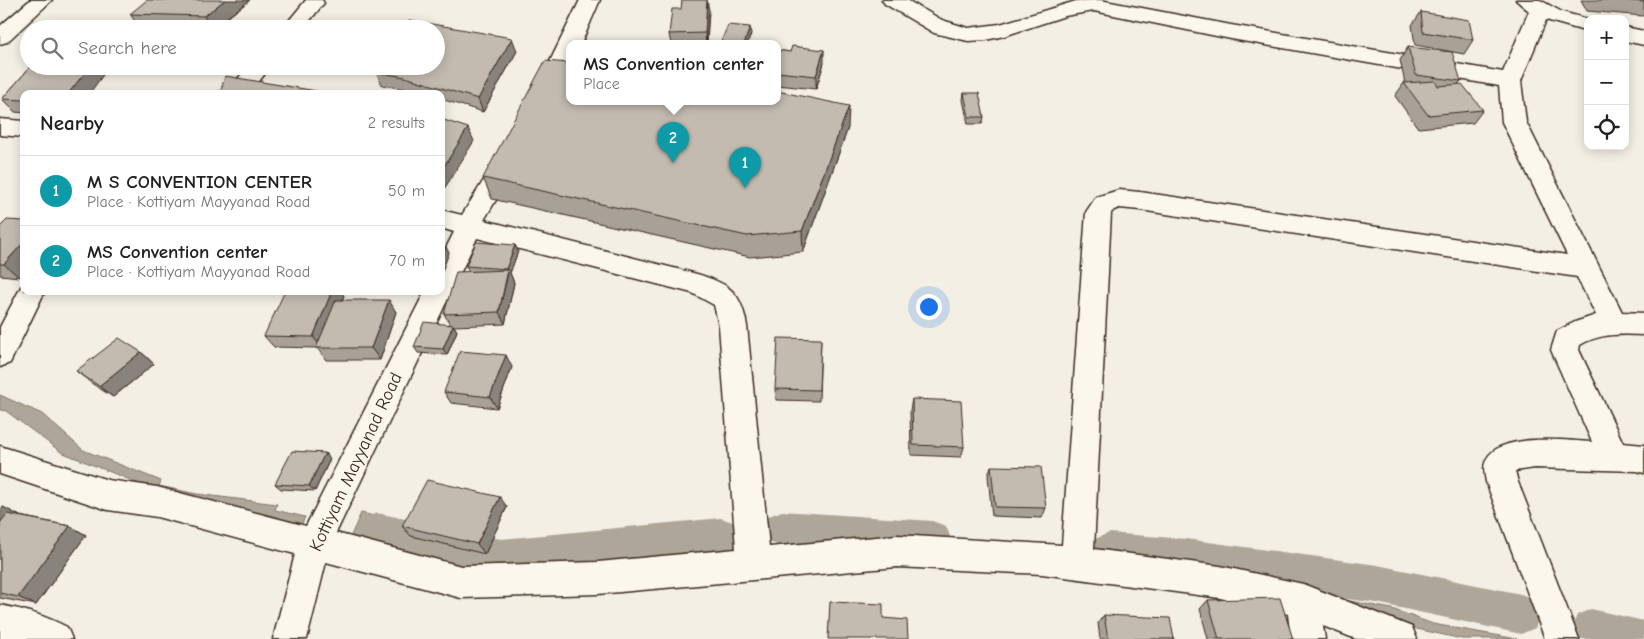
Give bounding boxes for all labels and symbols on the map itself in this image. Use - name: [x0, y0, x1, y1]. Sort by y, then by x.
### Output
- pin: 2: [657, 122, 689, 163]
- pin: 1: [729, 147, 761, 188]
- your location: [916, 294, 942, 320]
- street label: Kottiyam Mayyanad Road: [305, 369, 407, 555]

